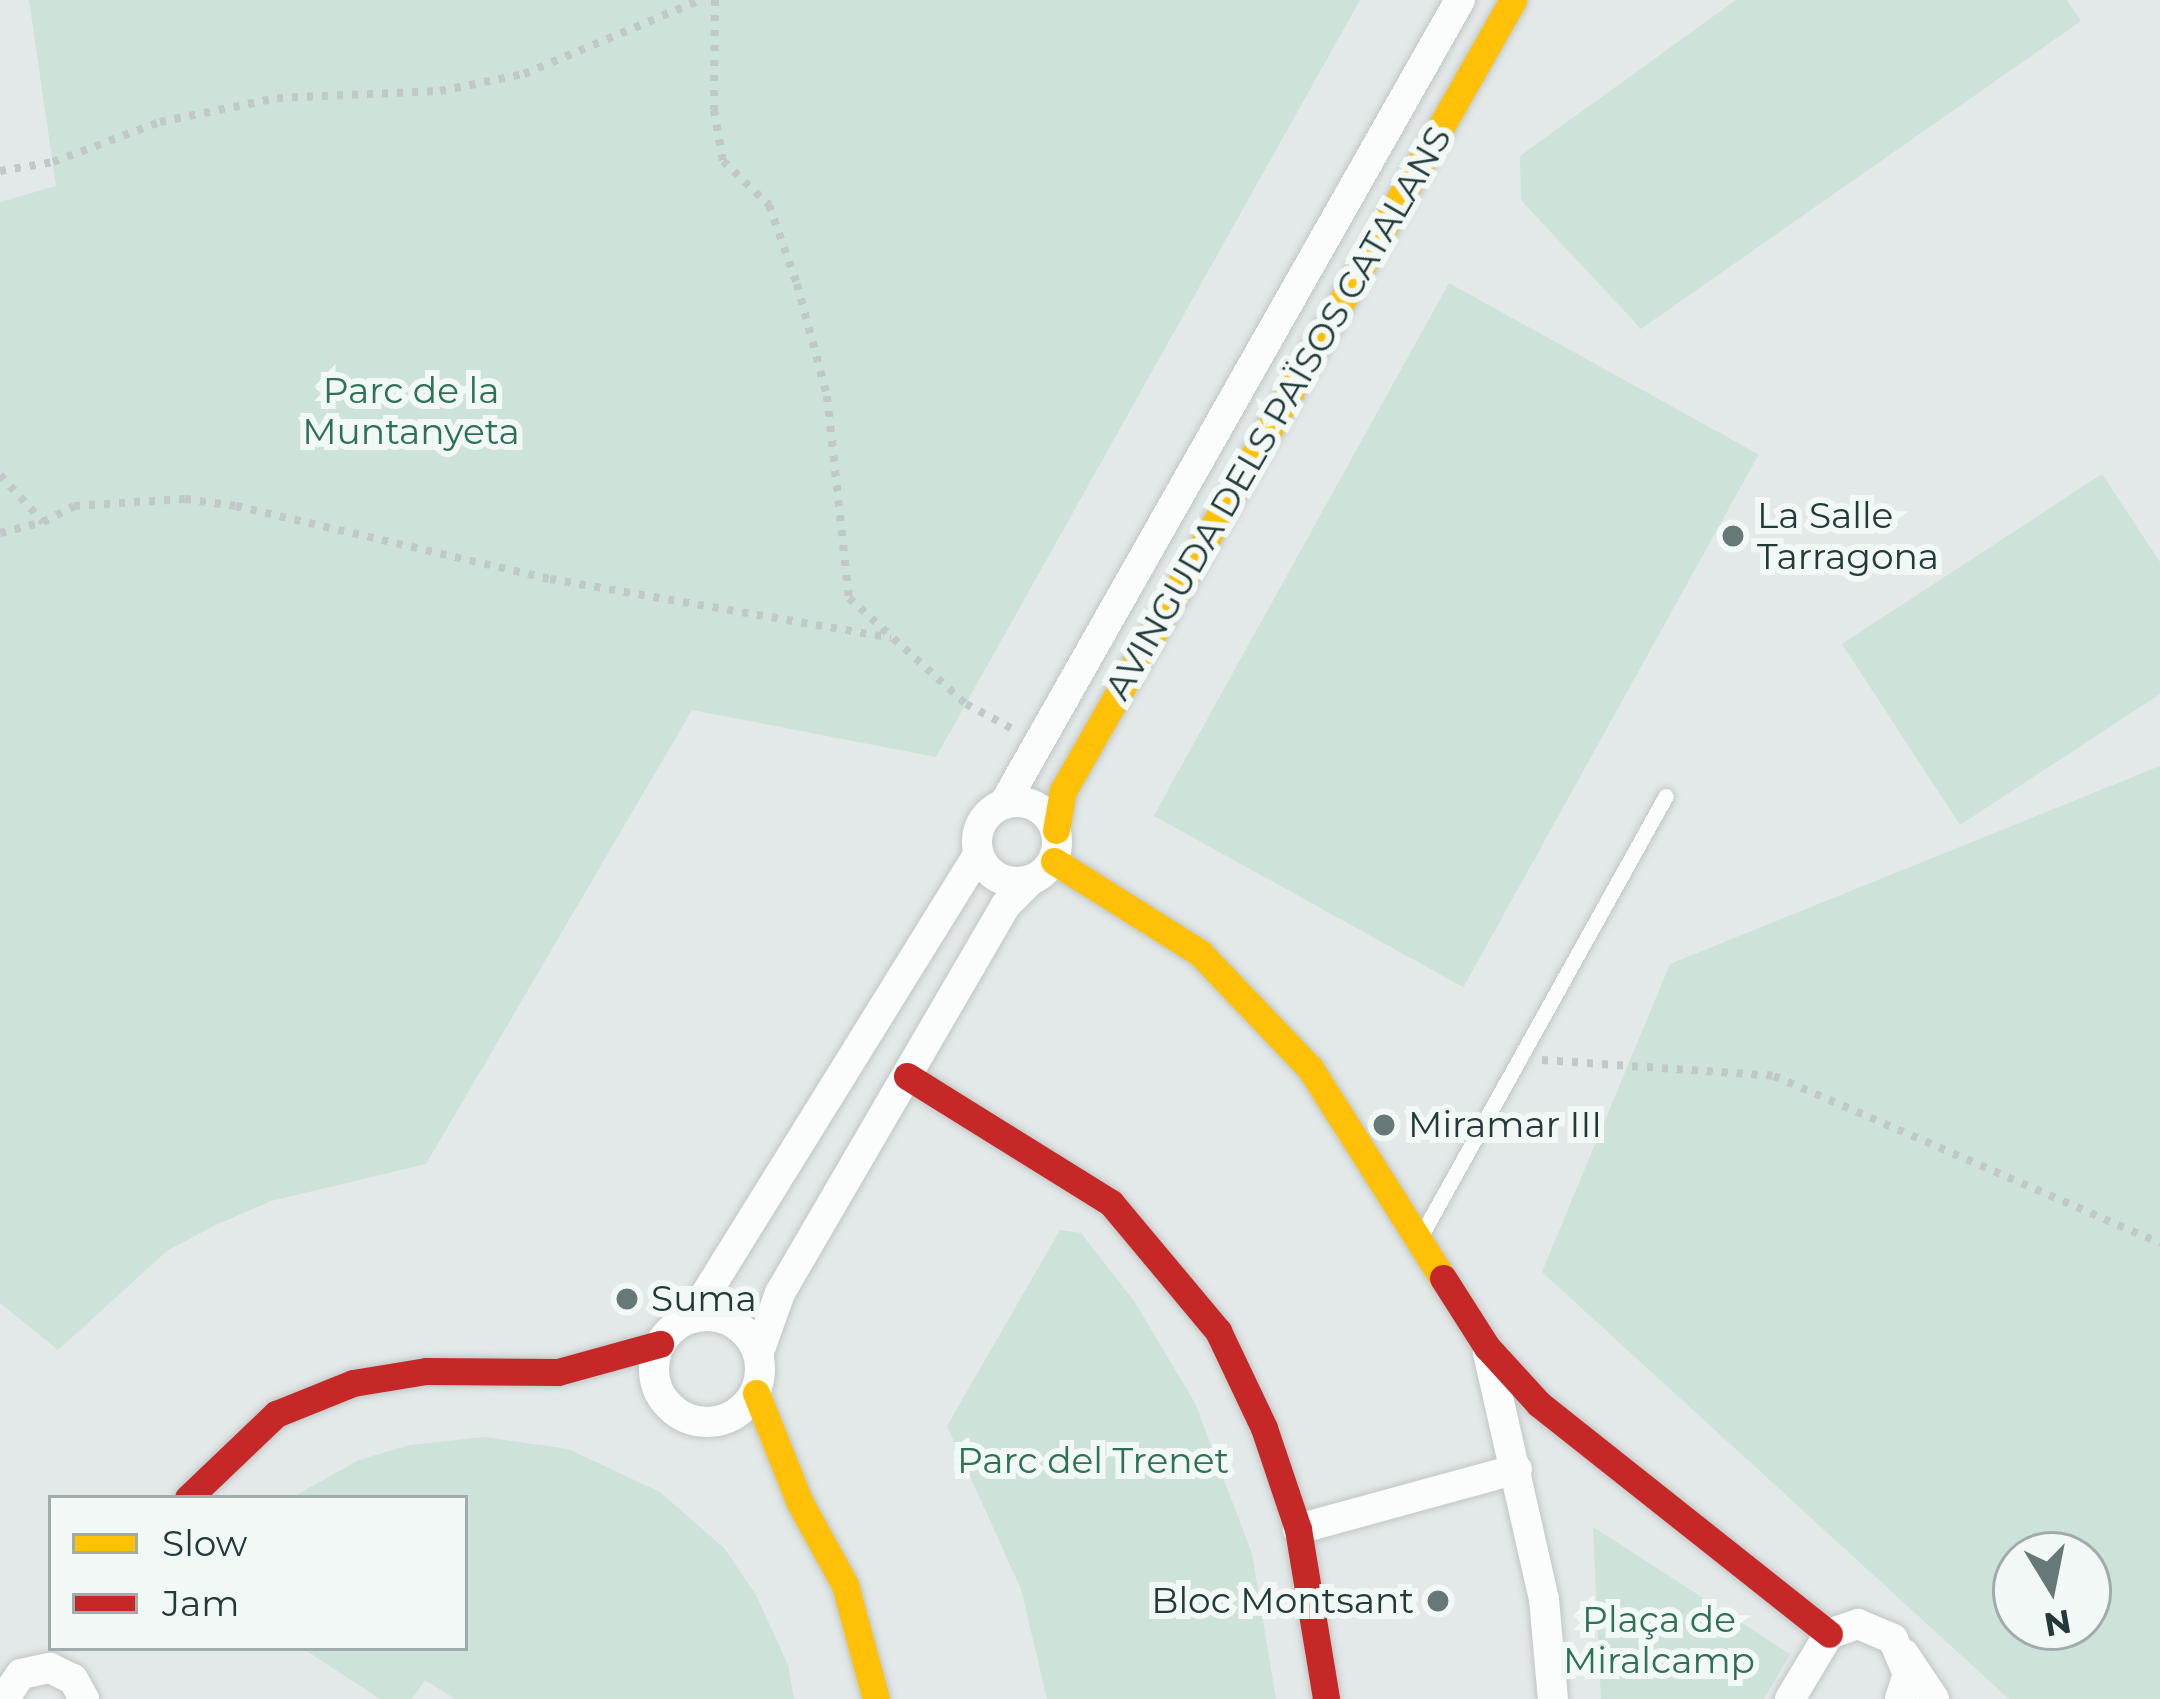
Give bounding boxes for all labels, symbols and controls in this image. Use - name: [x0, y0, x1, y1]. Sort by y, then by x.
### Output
- street label: AVINGUDA DELS PAÏSOS CATALANS: [1096, 119, 1460, 707]
- park label: Parc de la Muntanyeta: [302, 368, 520, 453]
- place label: La Salle Tarragona: [1757, 493, 1939, 578]
- marker: La Salle Tarragona: [1720, 523, 1746, 549]
- place label: Miramar III: [1408, 1103, 1602, 1147]
- marker: Miramar III: [1371, 1112, 1397, 1138]
- place label: Suma: [651, 1277, 757, 1321]
- marker: Suma: [614, 1286, 640, 1312]
- park label: Parc del Trenet: [957, 1439, 1229, 1483]
- legend: [48, 1495, 468, 1651]
- text: Slow: [162, 1521, 248, 1565]
- north arrow: [1992, 1531, 2112, 1651]
- place label: Bloc Montsant: [1151, 1579, 1414, 1623]
- text: Jam: [162, 1581, 239, 1625]
- marker: Bloc Montsant: [1425, 1588, 1451, 1614]
- park label: Plaça de Miralcamp: [1563, 1597, 1755, 1682]
- text: N: [2041, 1601, 2074, 1646]

